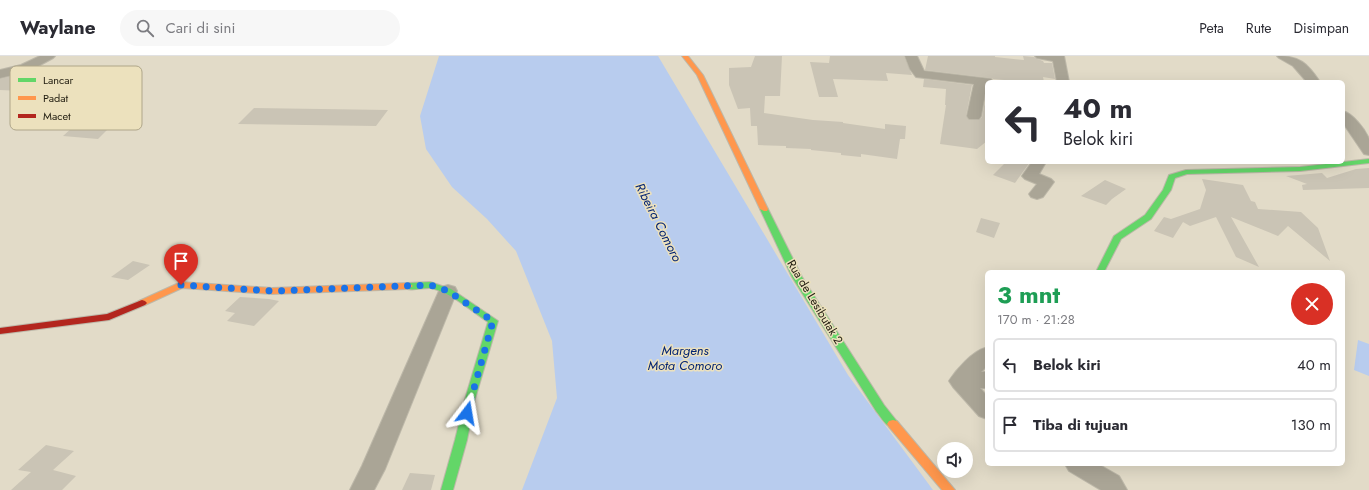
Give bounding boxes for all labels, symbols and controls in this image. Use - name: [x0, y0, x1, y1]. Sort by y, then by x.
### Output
- search box: [120, 10, 400, 46]
- text: Waylane: [20, 14, 96, 41]
- icon: search: [134, 17, 156, 39]
- text: Cari di sini: [166, 17, 235, 39]
- text: Peta: [1199, 18, 1224, 38]
- text: Rute: [1246, 18, 1272, 38]
- text: Disimpan: [1294, 18, 1349, 38]
- legend: [10, 66, 142, 130]
- text: Lancar: [43, 72, 74, 88]
- text: 40 m: [1063, 88, 1132, 129]
- text: Padat: [43, 90, 69, 106]
- icon: left: [997, 96, 1049, 148]
- text: Macet: [43, 108, 71, 124]
- text: Belok kiri: [1063, 126, 1133, 152]
- water label: Ribeira Comoro: [631, 180, 687, 265]
- pin: [164, 244, 198, 285]
- icon: arrive: [170, 250, 192, 272]
- street label: Rua de Lesibutak 2: [783, 256, 848, 348]
- text: 3 mnt: [997, 277, 1060, 312]
- button: close: [1291, 283, 1333, 325]
- text: 170 m · 21:28: [997, 310, 1075, 329]
- water label: Margens Mota Comoro: [648, 341, 722, 375]
- icon: left: [999, 354, 1021, 376]
- text: Belok kiri: [1033, 354, 1101, 376]
- text: 40 m: [1297, 354, 1331, 376]
- position arrow: [446, 392, 488, 434]
- icon: arrive: [999, 414, 1021, 436]
- text: Tiba di tujuan: [1033, 414, 1128, 436]
- text: 130 m: [1291, 414, 1331, 436]
- map controls: [937, 442, 973, 478]
- button: sound: [937, 442, 973, 478]

